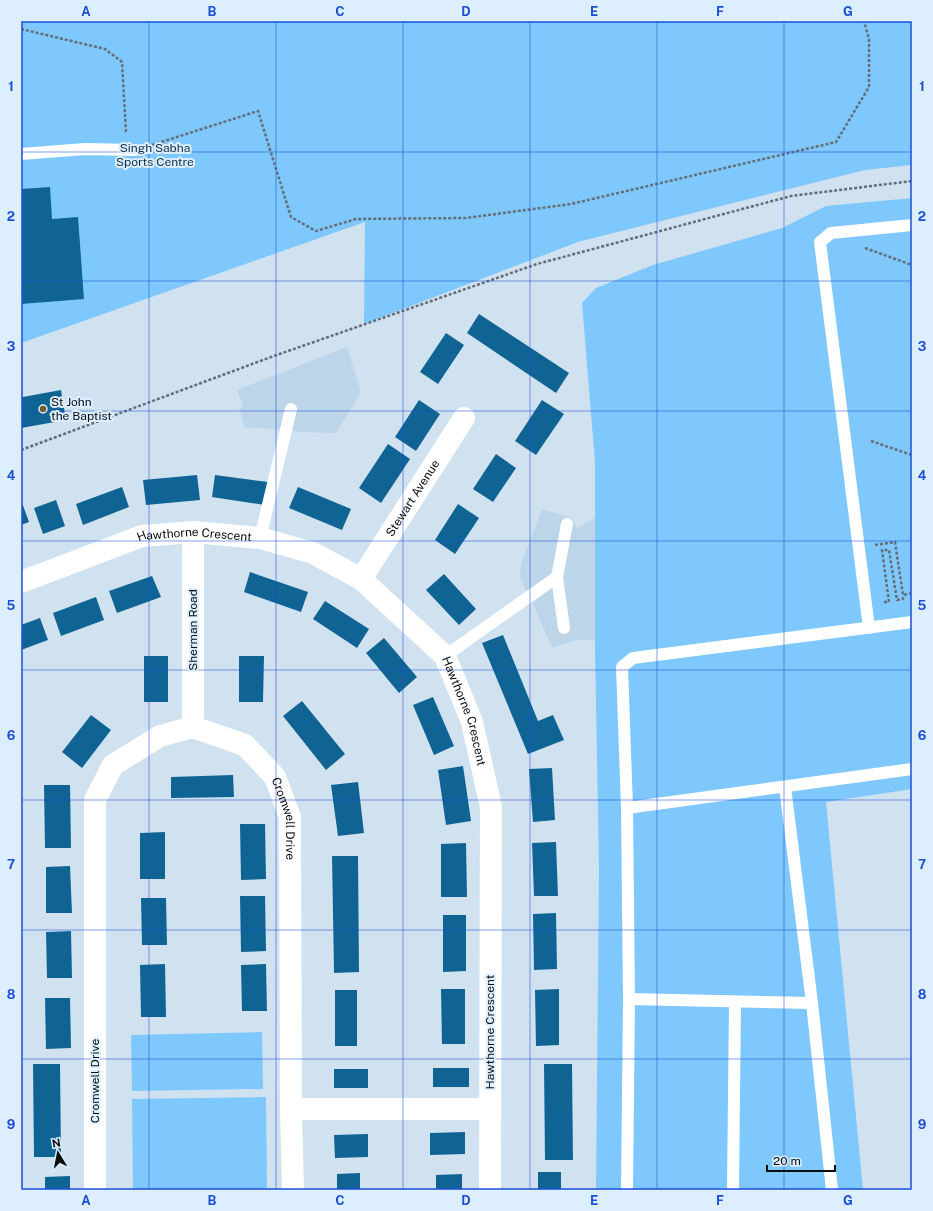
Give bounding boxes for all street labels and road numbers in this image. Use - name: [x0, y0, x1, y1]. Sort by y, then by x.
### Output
- street label: Stewart Avenue: [383, 457, 443, 539]
- street label: Hawthorne Crescent: [135, 525, 253, 544]
- street label: Sherman Road: [186, 589, 200, 671]
- street label: Hawthorne Crescent: [439, 654, 489, 767]
- street label: Cromwell Drive: [269, 775, 297, 860]
- street label: Hawthorne Crescent: [483, 974, 497, 1089]
- street label: Cromwell Drive: [88, 1039, 102, 1123]

